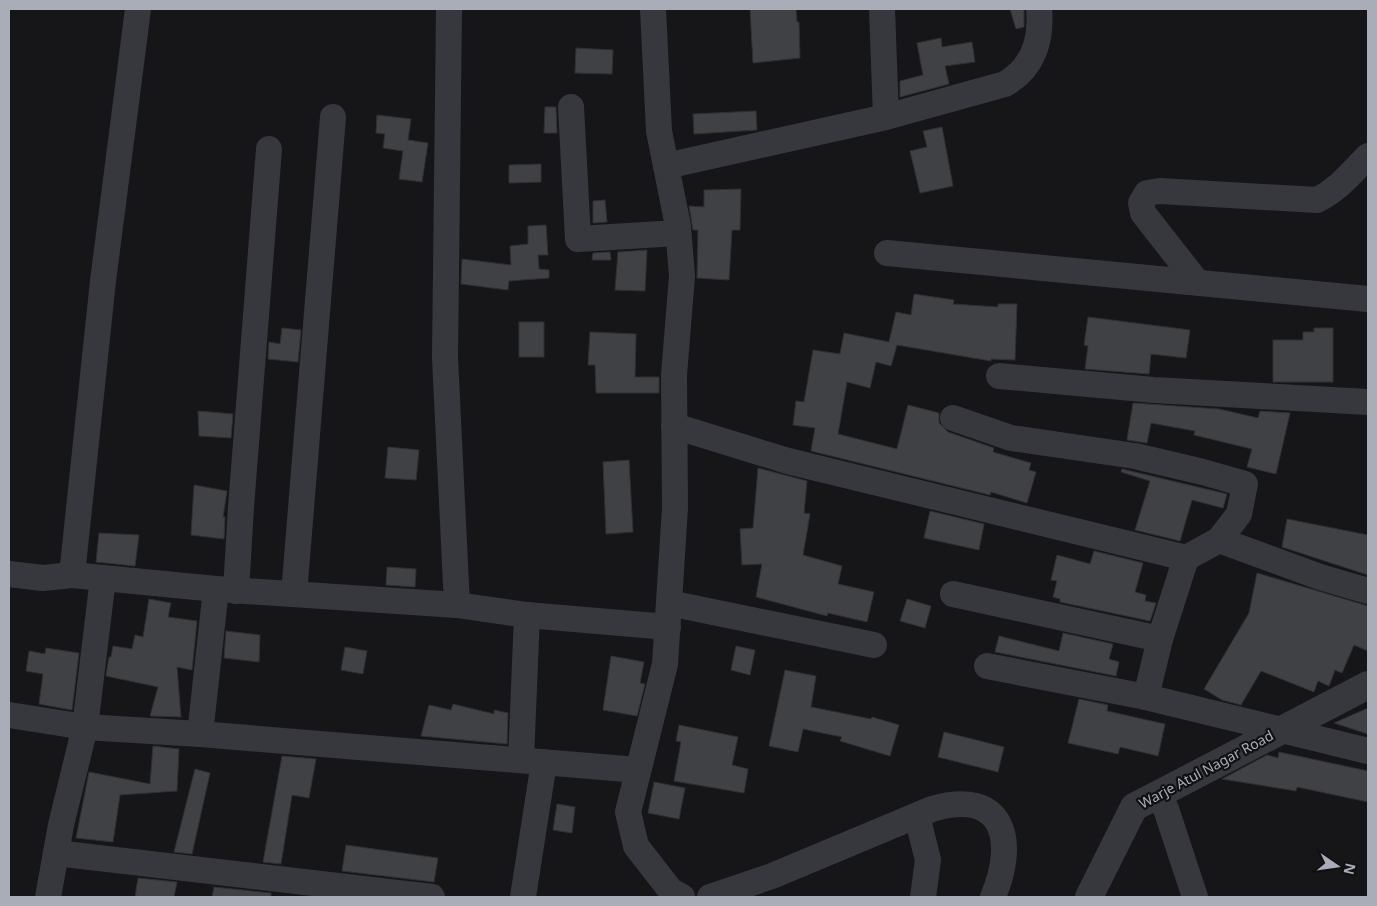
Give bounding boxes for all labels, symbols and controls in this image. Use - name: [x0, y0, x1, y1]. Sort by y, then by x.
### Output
- street label: Warje Atul Nagar Road: [1136, 726, 1276, 812]
- north arrow: [1312, 841, 1362, 891]
- text: N: [1340, 861, 1361, 877]

